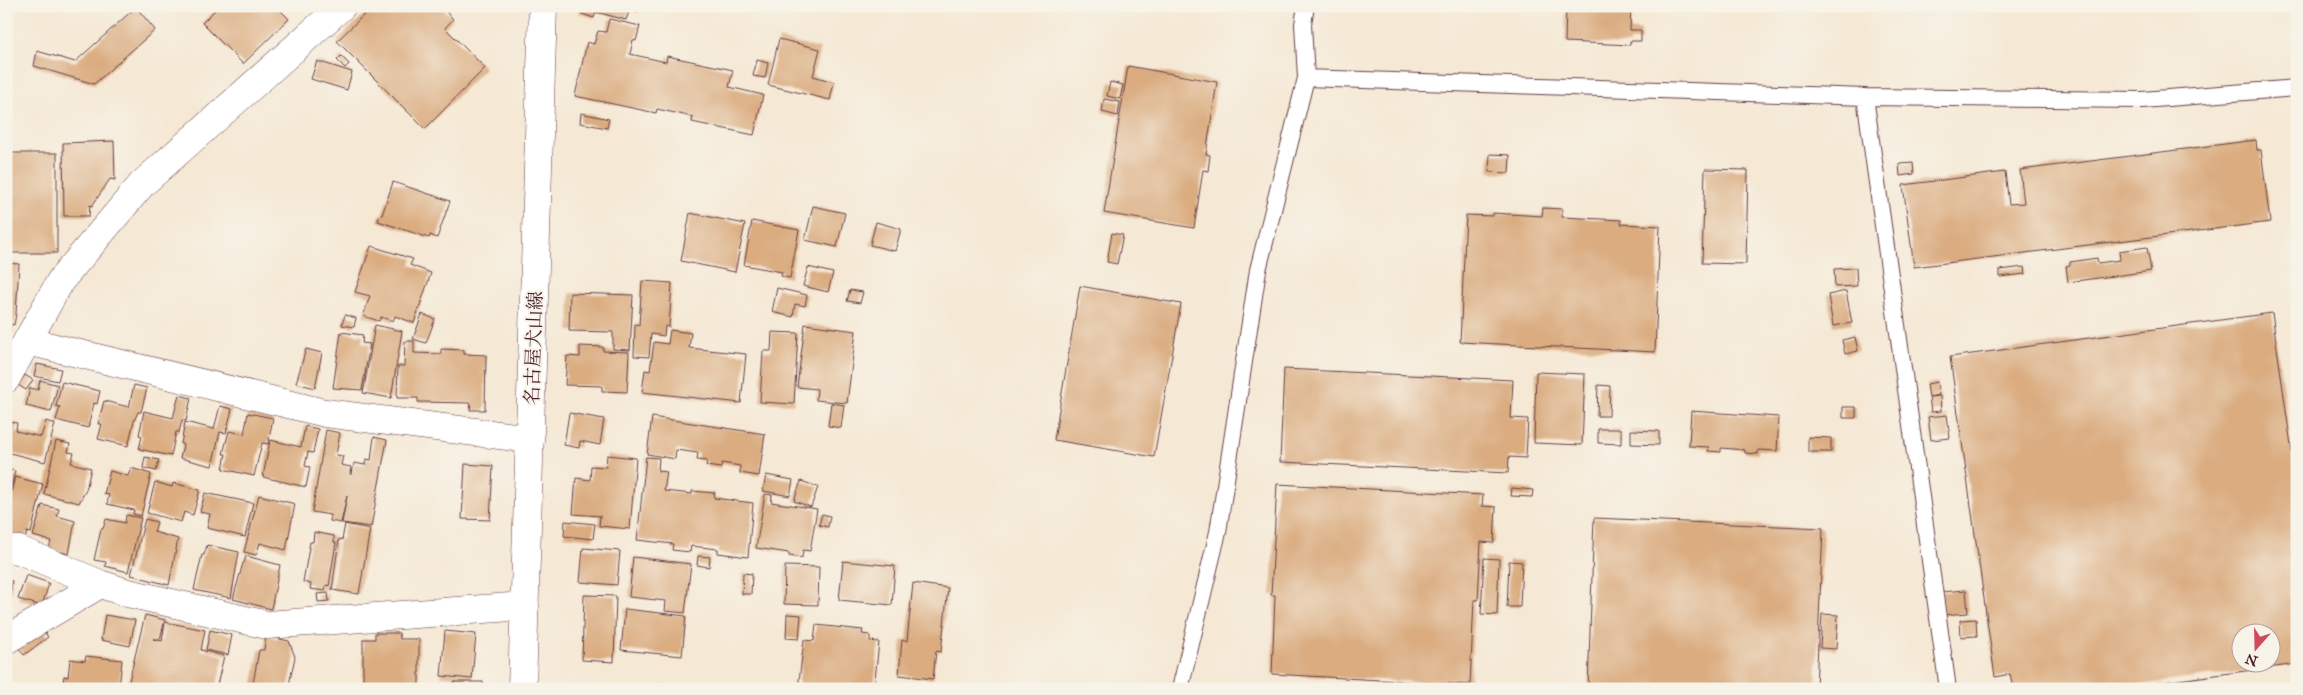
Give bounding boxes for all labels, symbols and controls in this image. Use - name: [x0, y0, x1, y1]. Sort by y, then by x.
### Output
- street label: 名古屋犬山線: [520, 291, 547, 405]
- north arrow: [2230, 622, 2280, 672]
- text: N: [2243, 650, 2260, 670]

